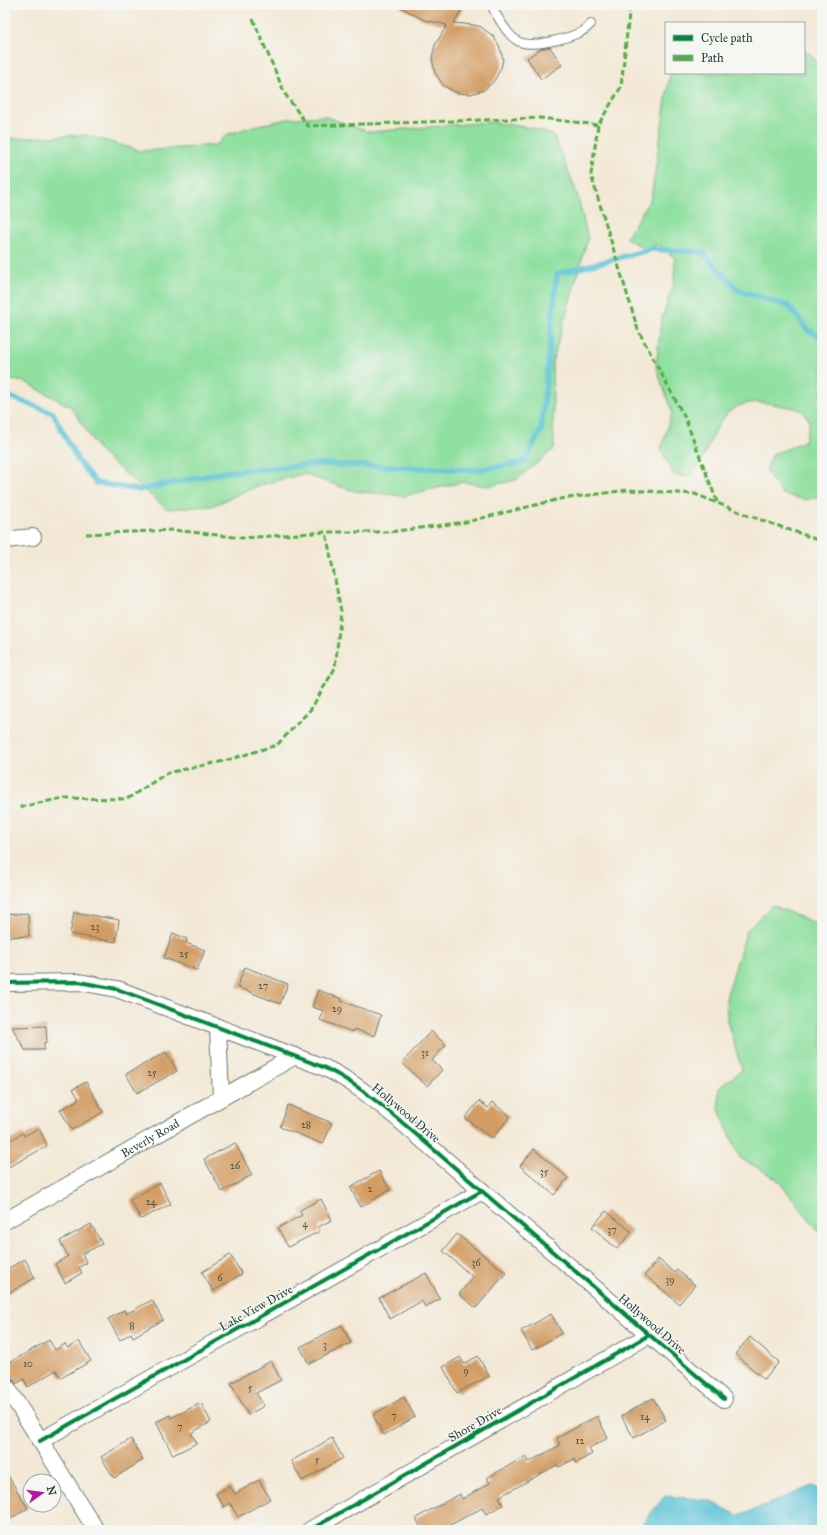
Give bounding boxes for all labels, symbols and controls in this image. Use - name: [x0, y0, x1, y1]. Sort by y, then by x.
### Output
- legend: [665, 22, 805, 74]
- text: Cycle path: [701, 31, 753, 45]
- text: Path: [701, 51, 724, 65]
- house number: 23: [91, 921, 99, 933]
- house number: 25: [179, 948, 189, 960]
- house number: 27: [258, 980, 268, 992]
- house number: 29: [332, 1003, 342, 1015]
- house number: 31: [421, 1047, 429, 1059]
- house number: 25: [147, 1067, 157, 1079]
- street label: Hollywood Drive: [369, 1080, 443, 1146]
- street label: Beverly Road: [119, 1116, 182, 1161]
- house number: 28: [301, 1119, 311, 1131]
- house number: 26: [230, 1160, 241, 1172]
- house number: 35: [540, 1166, 549, 1178]
- house number: 2: [368, 1183, 373, 1195]
- house number: 24: [146, 1196, 157, 1208]
- house number: 4: [302, 1218, 308, 1230]
- house number: 37: [607, 1224, 617, 1236]
- house number: 36: [471, 1257, 481, 1269]
- house number: 6: [217, 1272, 223, 1284]
- house number: 39: [665, 1274, 675, 1286]
- street label: Lake View Drive: [217, 1282, 295, 1334]
- street label: Hollywood Drive: [615, 1291, 689, 1357]
- house number: 8: [129, 1320, 135, 1332]
- house number: 3: [323, 1339, 327, 1351]
- house number: 10: [23, 1358, 33, 1370]
- house number: 9: [463, 1365, 469, 1377]
- house number: 5: [248, 1382, 253, 1394]
- street label: Shore Drive: [446, 1403, 504, 1445]
- house number: 7: [391, 1410, 397, 1422]
- house number: 14: [640, 1411, 650, 1423]
- house number: 7: [177, 1421, 183, 1433]
- house number: 12: [576, 1435, 585, 1447]
- house number: 5: [315, 1454, 320, 1466]
- north arrow: [22, 1473, 62, 1513]
- text: N: [44, 1485, 59, 1497]

